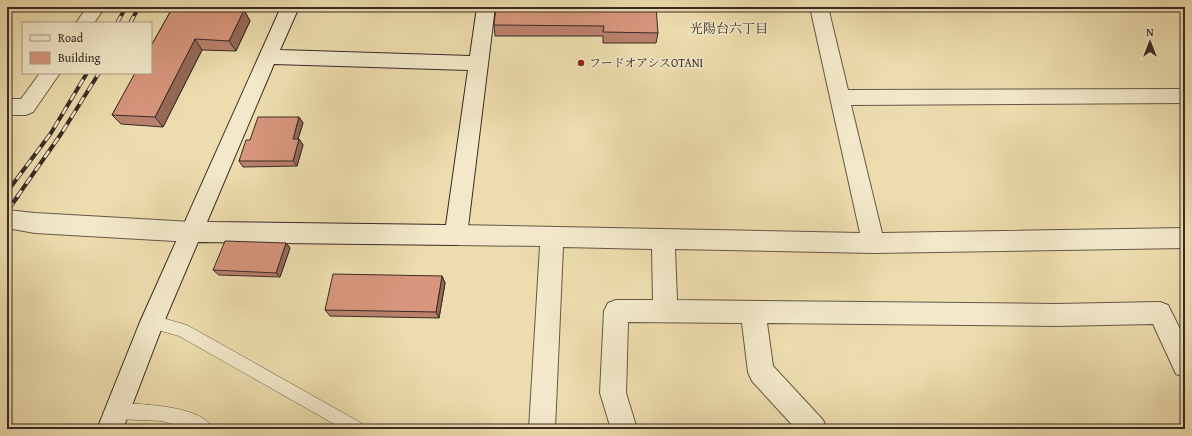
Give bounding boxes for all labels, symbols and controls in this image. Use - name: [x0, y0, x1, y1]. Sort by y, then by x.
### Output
- district label: 光陽台六丁目: [690, 19, 768, 38]
- legend: [22, 22, 152, 74]
- north arrow: [1130, 22, 1170, 62]
- text: N: [1146, 24, 1154, 40]
- text: Road: [58, 29, 84, 46]
- text: Building: [58, 49, 101, 66]
- place label: フードオアシスOTANI: [589, 54, 704, 71]
- marker: フードオアシスOTANI: [576, 58, 586, 68]

